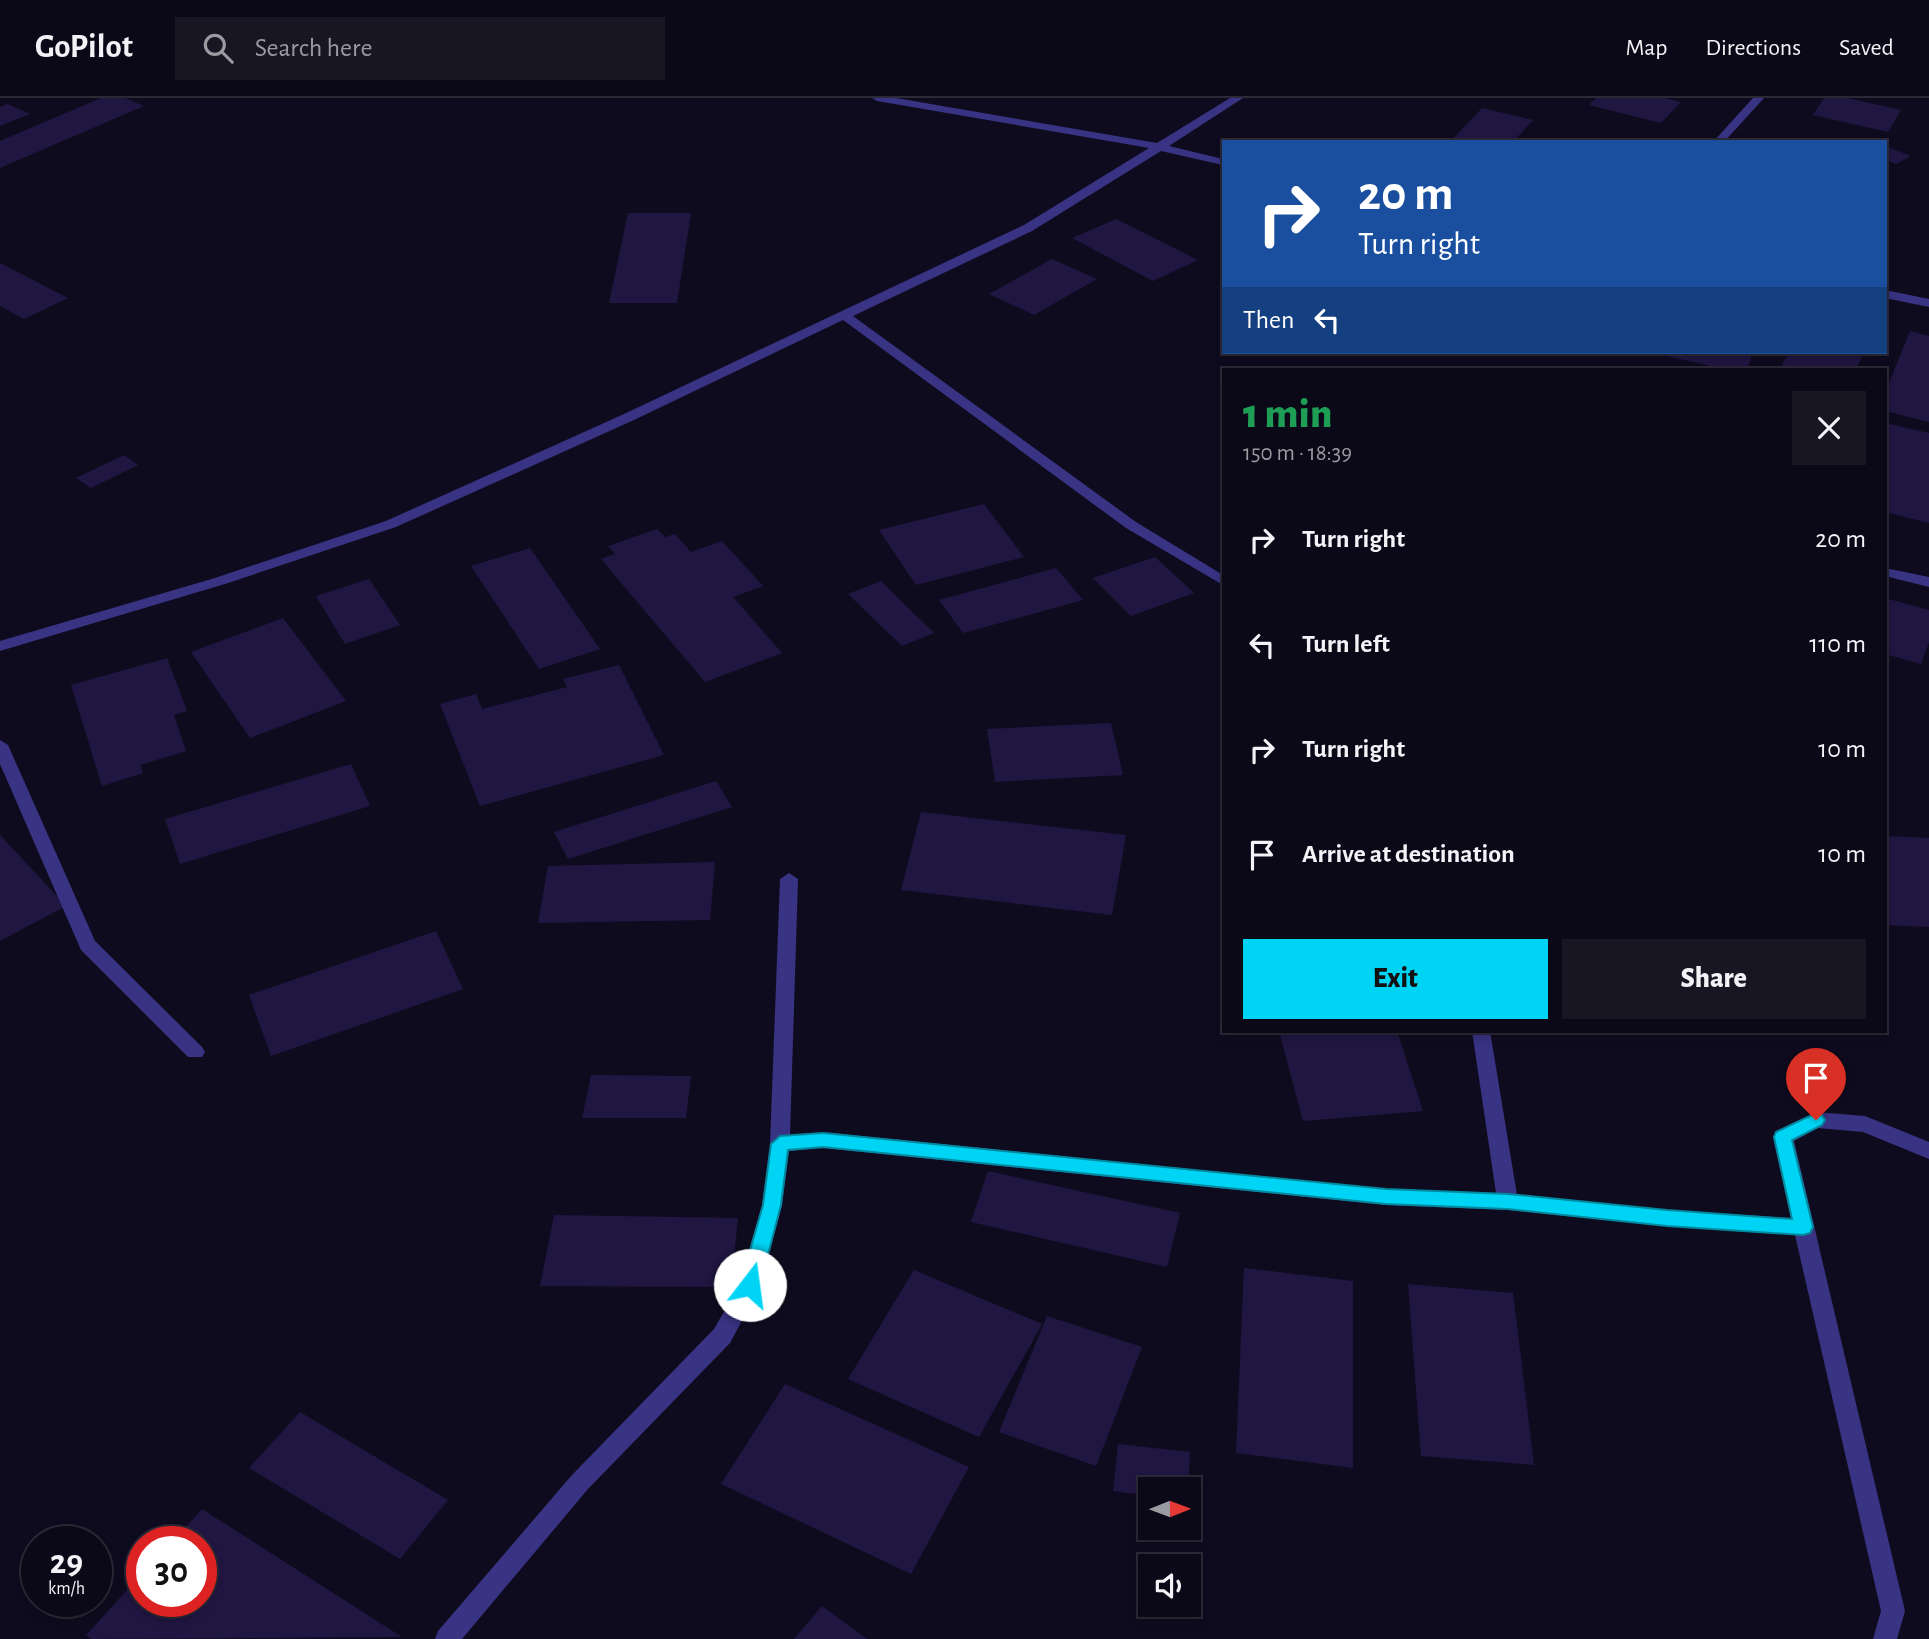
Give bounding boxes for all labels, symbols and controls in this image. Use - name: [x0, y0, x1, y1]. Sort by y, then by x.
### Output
- search box: [175, 17, 665, 80]
- icon: search: [199, 29, 237, 67]
- text: GoPilot: [35, 31, 133, 64]
- text: Search here: [255, 35, 372, 61]
- text: Map: [1625, 36, 1667, 60]
- text: Directions: [1705, 36, 1801, 60]
- text: Saved: [1839, 36, 1894, 60]
- icon: right: [1243, 168, 1334, 259]
- text: 20 m: [1358, 170, 1454, 219]
- text: Turn right: [1358, 228, 1480, 260]
- icon: left: [1308, 301, 1346, 339]
- text: Then: [1243, 307, 1294, 333]
- button: close: [1792, 391, 1866, 465]
- text: 1 min: [1243, 393, 1332, 435]
- text: 150 m · 18:39: [1243, 442, 1352, 465]
- icon: right: [1243, 521, 1281, 559]
- text: Turn right: [1302, 526, 1405, 552]
- text: 20 m: [1815, 526, 1866, 552]
- icon: left: [1243, 626, 1281, 664]
- text: Turn left: [1302, 631, 1390, 657]
- text: 110 m: [1809, 631, 1866, 657]
- icon: right: [1243, 731, 1281, 769]
- text: Turn right: [1302, 736, 1405, 762]
- text: 10 m: [1818, 736, 1866, 762]
- icon: arrive: [1243, 836, 1281, 874]
- text: Arrive at destination: [1302, 841, 1515, 867]
- text: 10 m: [1818, 841, 1866, 867]
- button: Exit: [1243, 939, 1548, 1019]
- button: Share: [1562, 939, 1866, 1019]
- pin: [1786, 1048, 1846, 1120]
- icon: arrive: [1797, 1059, 1835, 1097]
- position arrow: [713, 1248, 787, 1322]
- north arrow: [1138, 1477, 1200, 1540]
- map controls: [1138, 1477, 1201, 1617]
- speed limit sign: 30: [126, 1526, 217, 1617]
- text: 29: [50, 1545, 83, 1580]
- button: sound: [1138, 1554, 1201, 1617]
- text: km/h: [48, 1580, 85, 1598]

